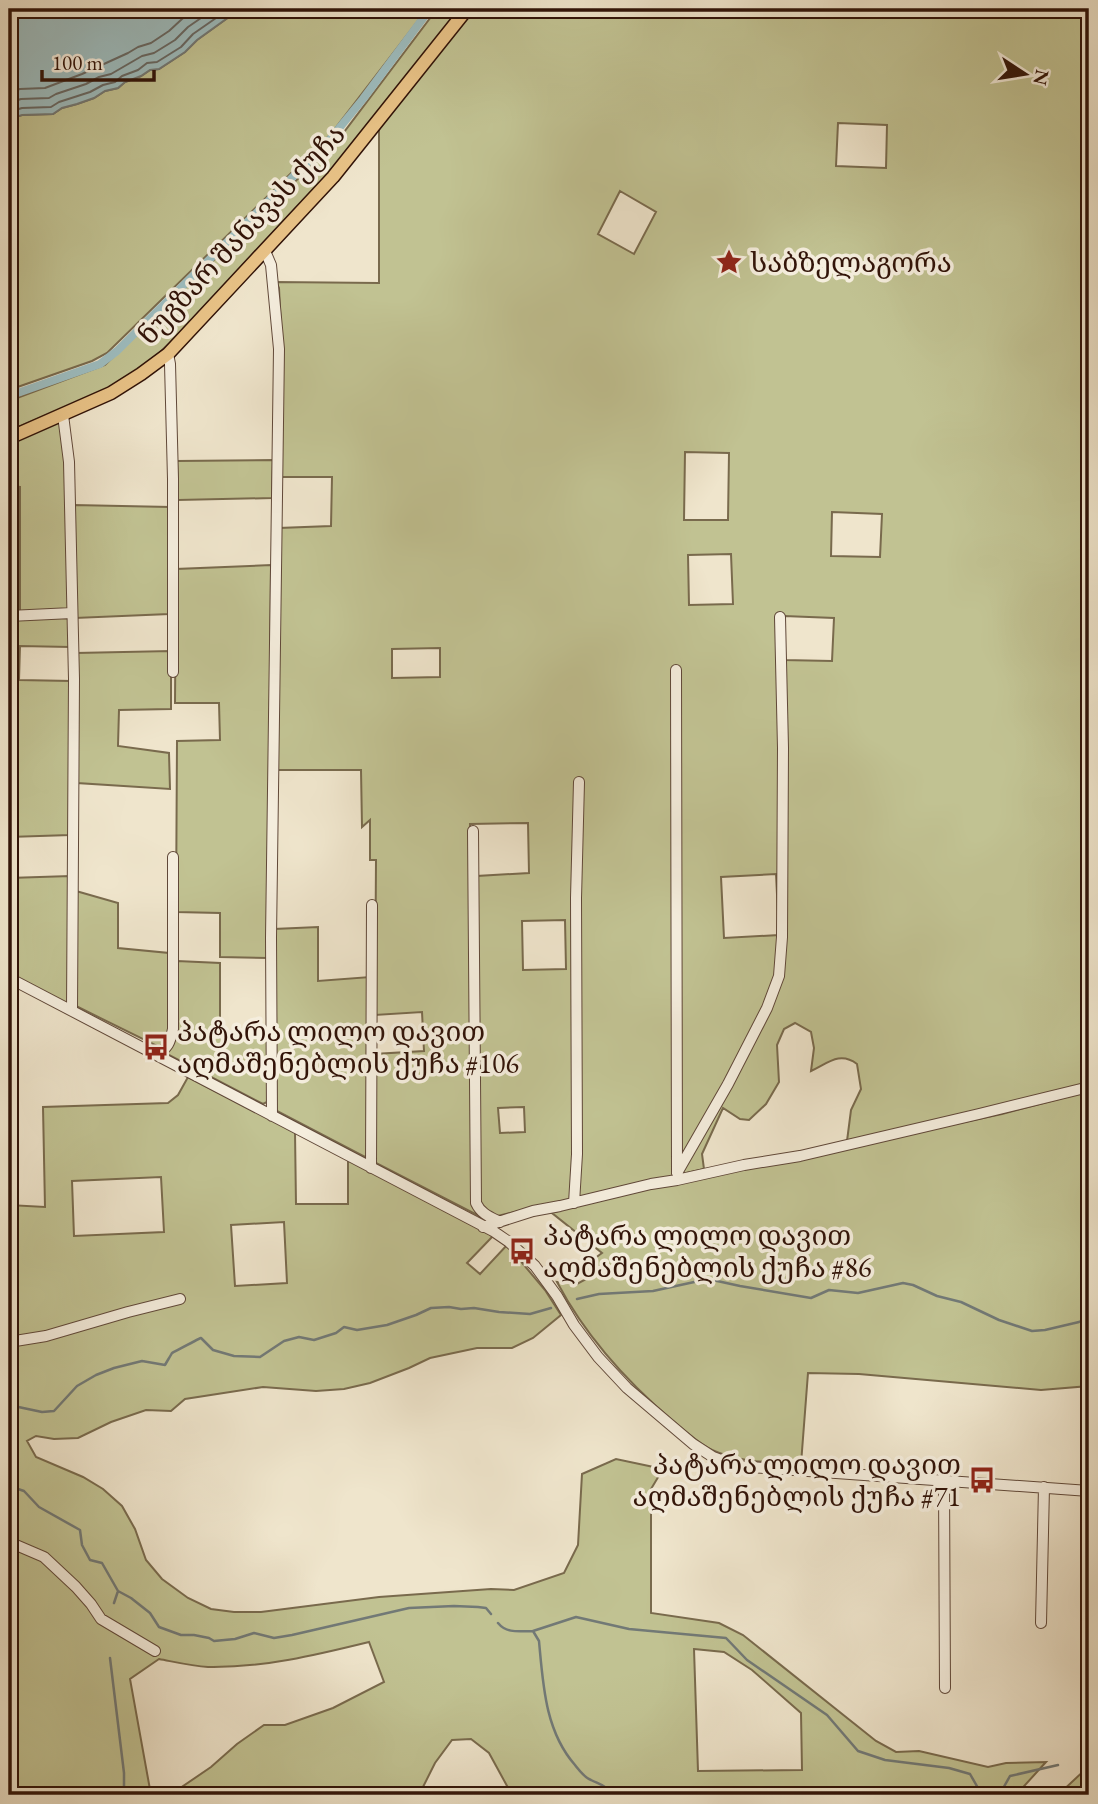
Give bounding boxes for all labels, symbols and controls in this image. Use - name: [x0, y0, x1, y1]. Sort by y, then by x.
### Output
- scale bar: [42, 38, 154, 82]
- north arrow: [990, 38, 1060, 108]
- text: 100 m: [52, 49, 103, 76]
- text: N: [1027, 67, 1055, 88]
- street label: ნუგზარ შანავას ქუჩა: [129, 116, 353, 352]
- place label: საბზელაგორა: [750, 244, 952, 280]
- place icon: საბზელაგორა: [714, 247, 744, 277]
- place label: პატარა ლილო დავით აღმაშენებლის ქუჩა #106: [177, 1013, 519, 1081]
- bus stop icon: პატარა ლილო დავით აღმაშენებლის ქუჩა #106: [141, 1032, 171, 1062]
- place label: პატარა ლილო დავით აღმაშენებლის ქუჩა #86: [543, 1217, 871, 1285]
- bus stop icon: პატარა ლილო დავით აღმაშენებლის ქუჩა #86: [507, 1236, 537, 1266]
- place label: პატარა ლილო დავით აღმაშენებლის ქუჩა #71: [633, 1446, 961, 1514]
- bus stop icon: პატარა ლილო დავით აღმაშენებლის ქუჩა #71: [967, 1465, 997, 1495]

